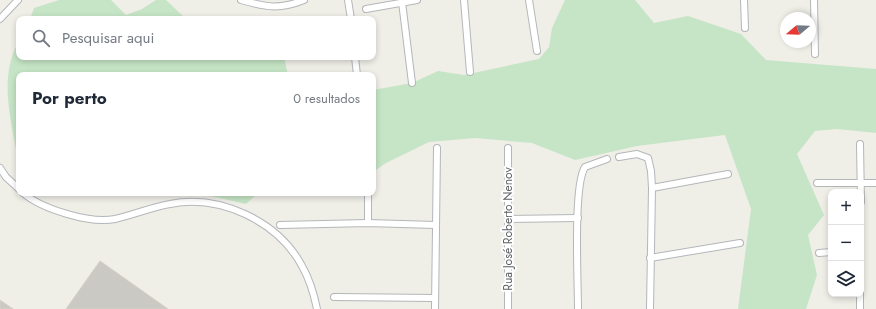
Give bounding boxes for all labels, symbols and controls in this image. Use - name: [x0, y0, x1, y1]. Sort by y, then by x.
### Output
- north arrow: [780, 12, 816, 48]
- search box: [16, 16, 376, 60]
- icon: search: [30, 27, 52, 49]
- text: Pesquisar aqui: [62, 27, 154, 49]
- text: Por perto: [32, 86, 107, 110]
- text: 0 resultados: [293, 89, 360, 108]
- street label: Rua José Roberto Nenov: [499, 167, 517, 291]
- map controls: [828, 189, 864, 297]
- button: +: [828, 189, 864, 225]
- button: −: [828, 225, 864, 261]
- button: layers: [828, 261, 864, 297]

